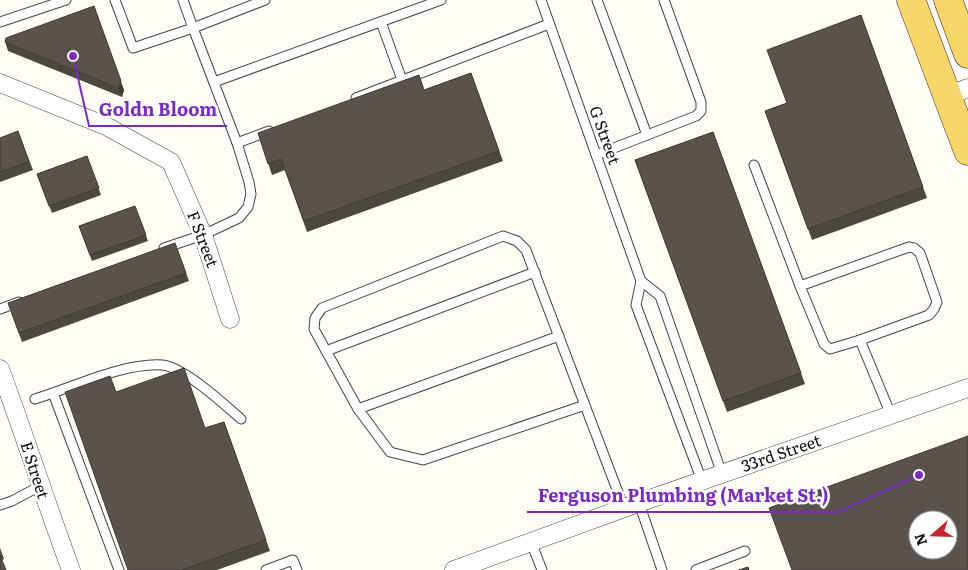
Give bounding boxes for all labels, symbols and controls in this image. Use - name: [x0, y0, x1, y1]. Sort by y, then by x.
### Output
- callout: Goldn Bloom: [89, 93, 227, 126]
- text: Goldn Bloom: [99, 95, 217, 122]
- street label: G Street: [584, 102, 628, 168]
- street label: F Street: [182, 207, 226, 271]
- street label: 33rd Street: [738, 427, 824, 477]
- street label: E Street: [15, 438, 57, 502]
- callout: Ferguson Plumbing (Market St.): [527, 479, 838, 512]
- text: Ferguson Plumbing (Market St.): [538, 481, 828, 508]
- north arrow: [908, 510, 958, 560]
- text: N: [908, 531, 931, 549]

